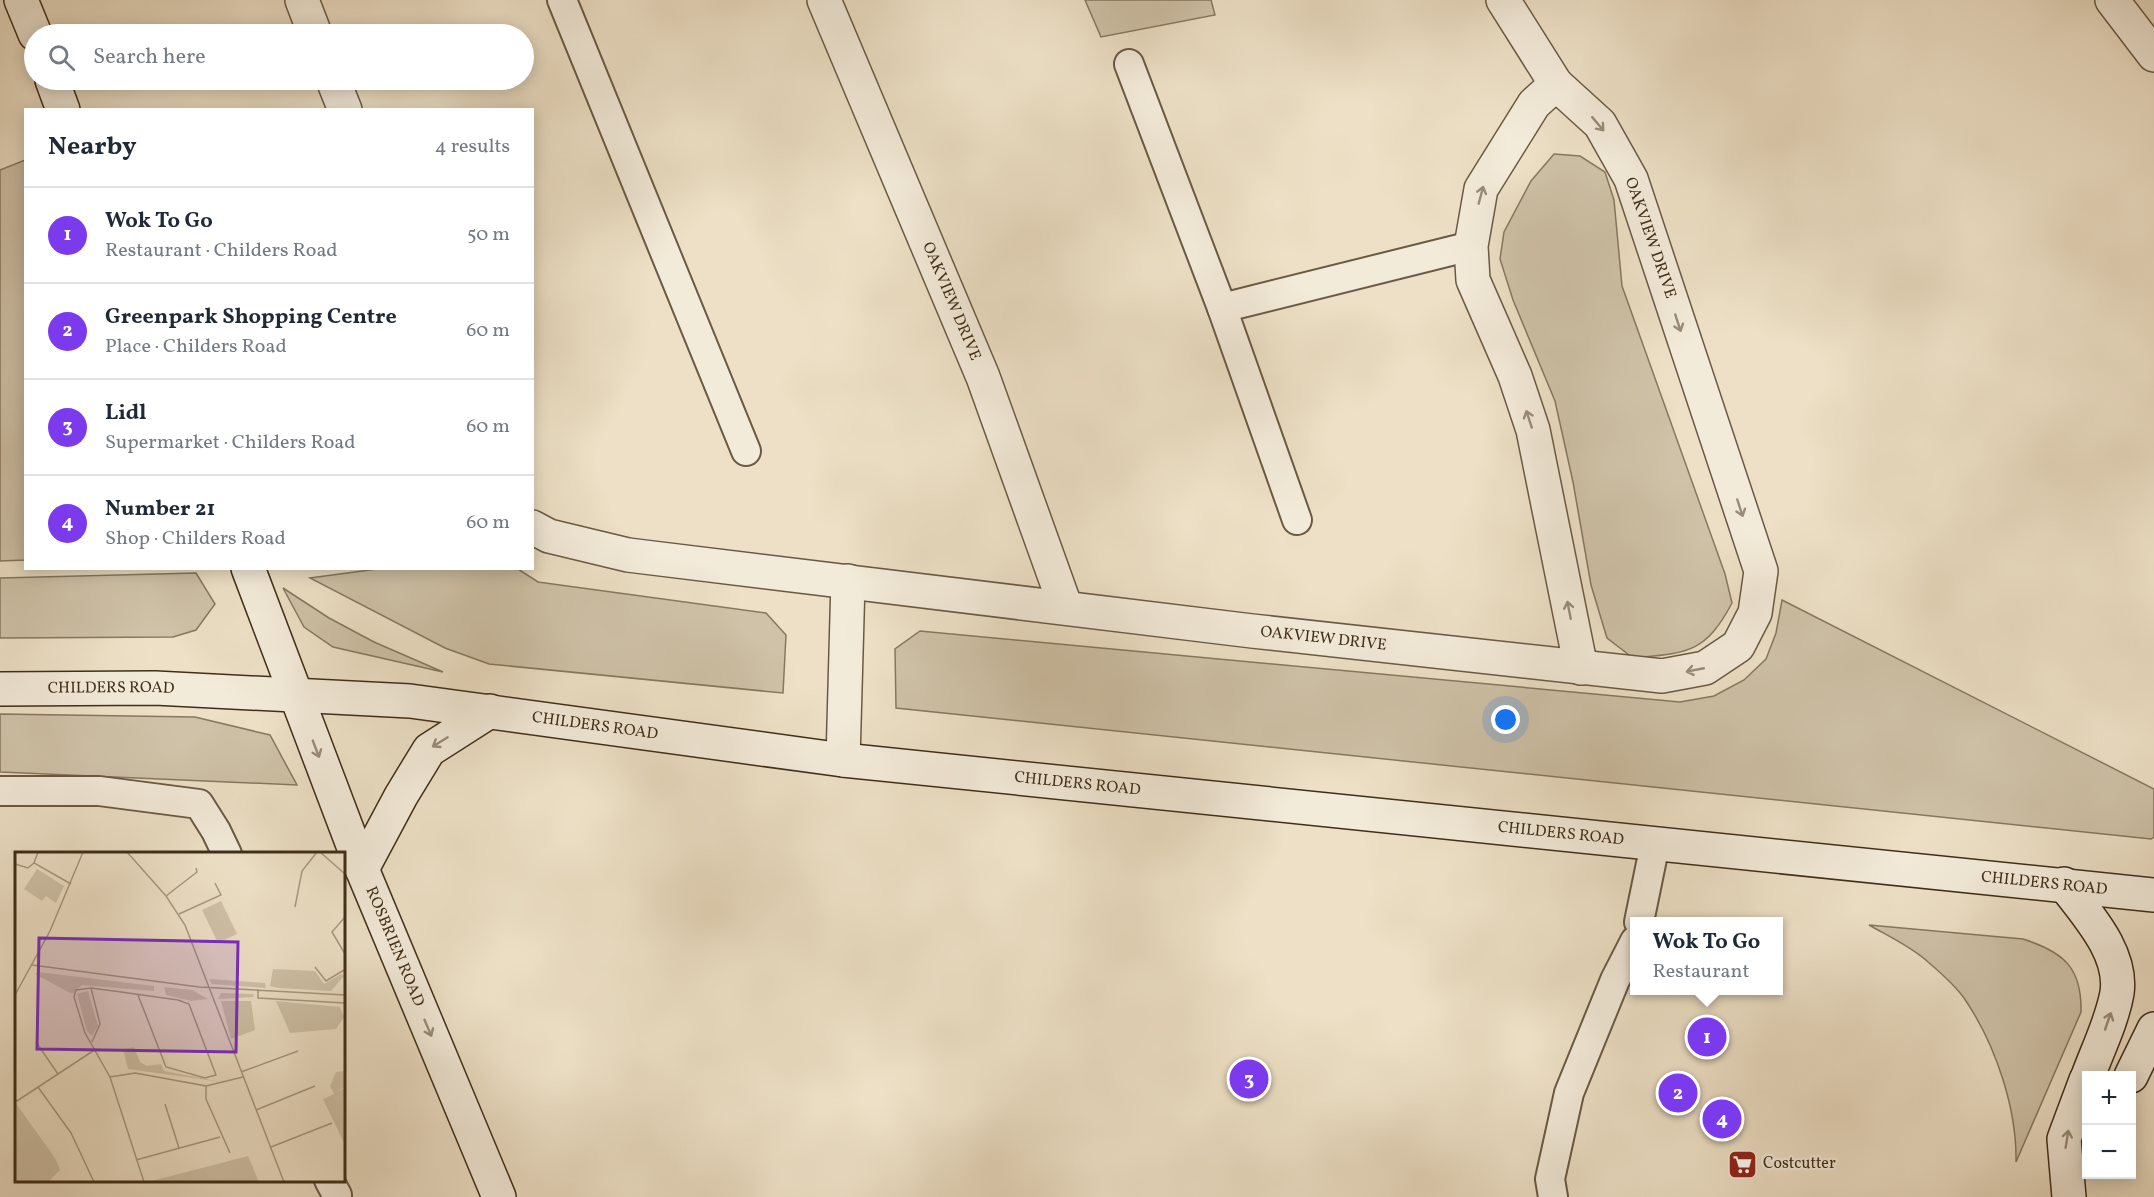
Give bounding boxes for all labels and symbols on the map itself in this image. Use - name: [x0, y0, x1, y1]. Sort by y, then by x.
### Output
- one-way arrow: [1592, 116, 1605, 132]
- street label: OAKVIEW DRIVE: [1619, 174, 1681, 302]
- one-way arrow: [1475, 186, 1487, 205]
- street label: OAKVIEW DRIVE: [916, 239, 986, 364]
- one-way arrow: [1674, 313, 1685, 332]
- one-way arrow: [1523, 410, 1534, 429]
- one-way arrow: [1735, 498, 1746, 517]
- one-way arrow: [1563, 601, 1574, 621]
- street label: OAKVIEW DRIVE: [1259, 621, 1388, 657]
- one-way arrow: [1686, 664, 1705, 676]
- street label: CHILDERS ROAD: [48, 677, 175, 700]
- your location: [1491, 705, 1520, 734]
- street label: CHILDERS ROAD: [531, 707, 660, 746]
- one-way arrow: [432, 736, 449, 749]
- one-way arrow: [312, 740, 323, 758]
- street label: CHILDERS ROAD: [1013, 767, 1142, 802]
- street label: CHILDERS ROAD: [1497, 816, 1625, 851]
- inset map: [15, 852, 345, 1182]
- street label: CHILDERS ROAD: [1980, 866, 2109, 901]
- street label: ROSBRIEN ROAD: [360, 883, 429, 1010]
- one-way arrow: [2104, 1012, 2115, 1031]
- pin: 1: [1688, 1014, 1726, 1060]
- one-way arrow: [423, 1018, 434, 1037]
- pin: 3: [1230, 1056, 1268, 1102]
- pin: 2: [1658, 1070, 1698, 1116]
- pin: 4: [1702, 1096, 1742, 1142]
- one-way arrow: [2061, 1130, 2072, 1149]
- supermarket icon: Costcutter: [1726, 1148, 1758, 1180]
- place label: Costcutter: [1763, 1153, 1836, 1175]

